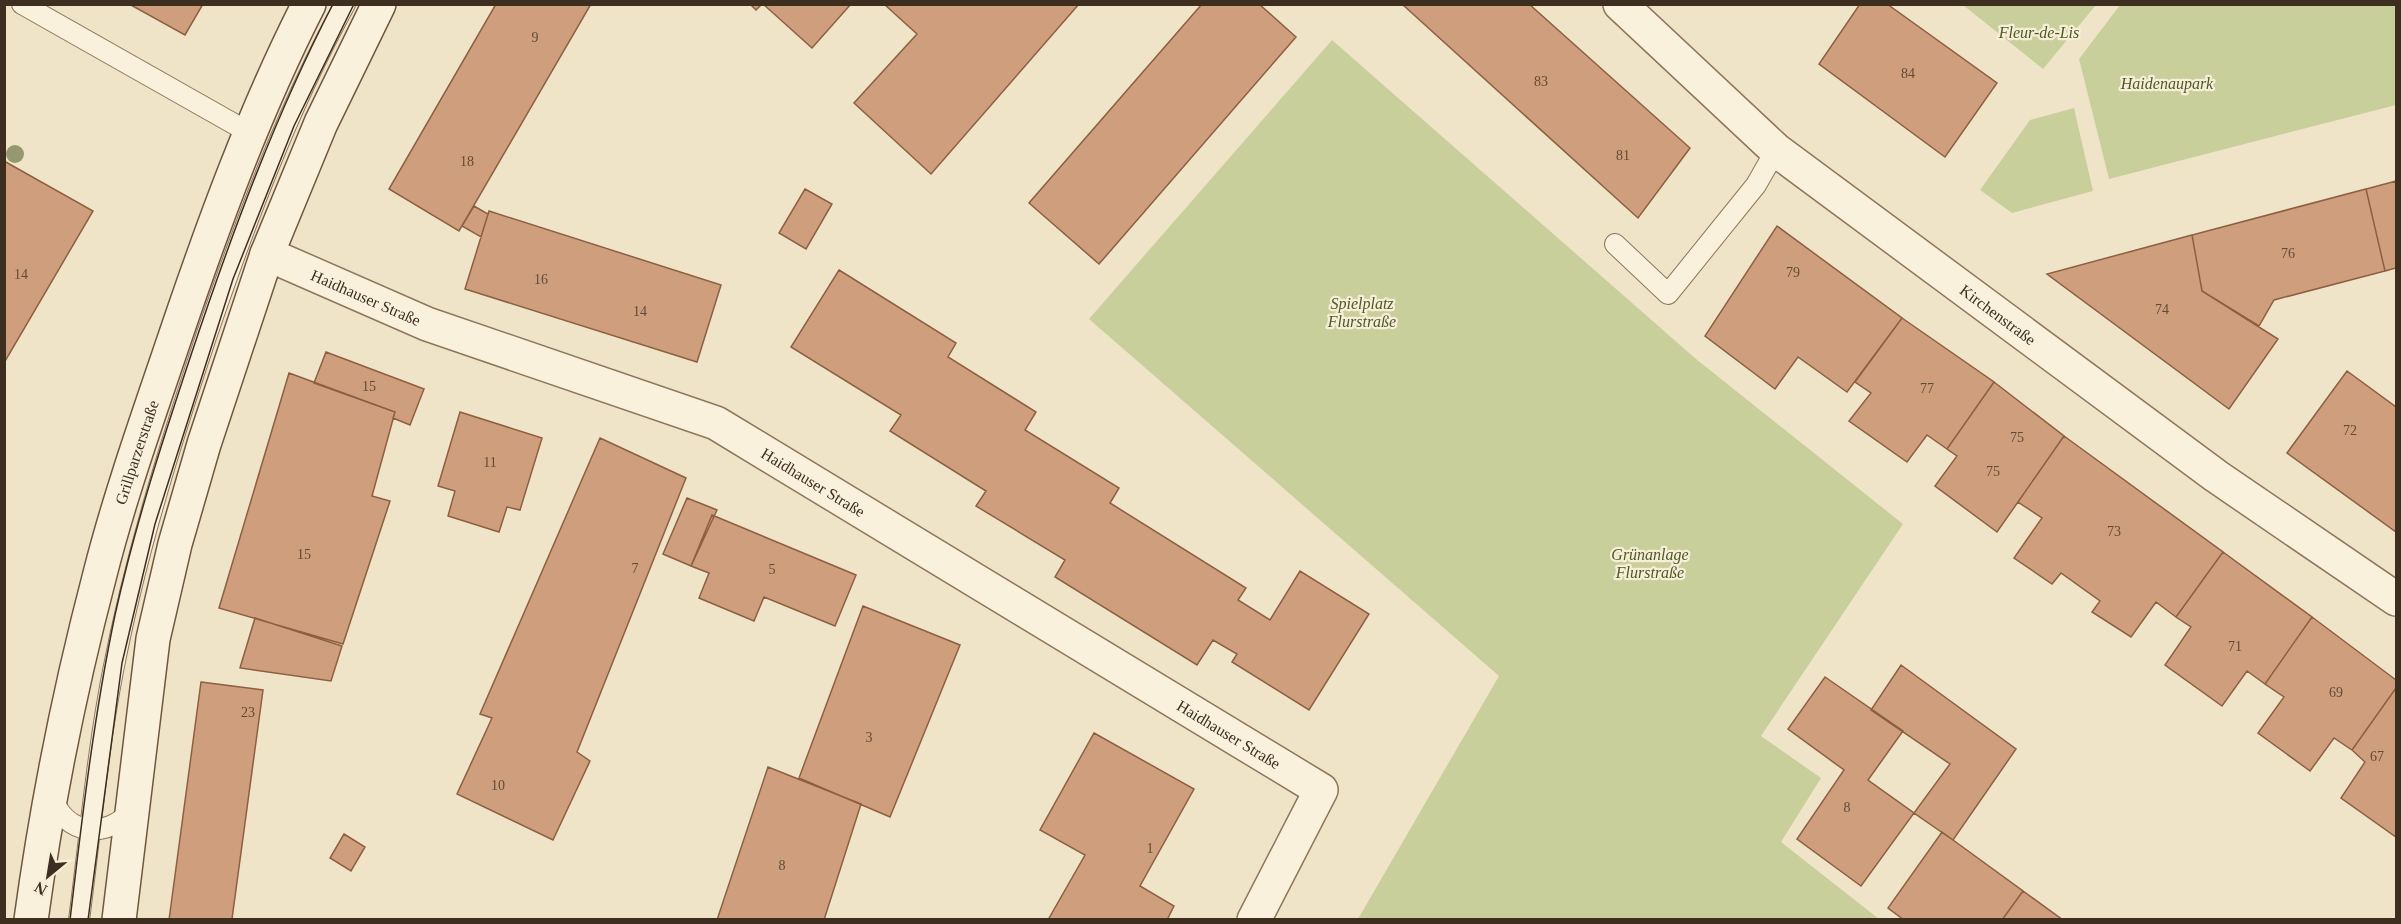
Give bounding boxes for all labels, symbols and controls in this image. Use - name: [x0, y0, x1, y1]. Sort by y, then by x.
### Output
- park label: Fleur-de-Lis: [1998, 24, 2079, 41]
- house number: 9: [532, 30, 539, 45]
- house number: 84: [1901, 66, 1915, 81]
- house number: 83: [1534, 74, 1548, 89]
- park label: Haidenaupark: [2120, 75, 2214, 93]
- house number: 81: [1616, 148, 1630, 163]
- house number: 18: [460, 154, 474, 169]
- house number: 76: [2281, 246, 2295, 261]
- house number: 79: [1786, 265, 1800, 280]
- street label: Haidhauser Straße: [308, 266, 423, 329]
- house number: 14: [14, 267, 28, 282]
- house number: 16: [534, 272, 548, 287]
- street label: Kirchenstraße: [1957, 281, 2039, 348]
- park label: Spielplatz Flurstraße: [1327, 295, 1396, 330]
- house number: 74: [2155, 302, 2169, 317]
- house number: 14: [633, 304, 647, 319]
- house number: 15: [362, 379, 376, 394]
- house number: 77: [1920, 381, 1934, 396]
- street label: Grillparzerstraße: [112, 398, 162, 507]
- house number: 72: [2343, 423, 2357, 438]
- house number: 75: [2010, 430, 2024, 445]
- street label: Haidhauser Straße: [758, 445, 868, 520]
- house number: 11: [483, 455, 497, 470]
- house number: 75: [1986, 464, 2000, 479]
- house number: 73: [2107, 524, 2121, 539]
- park label: Grünanlage Flurstraße: [1611, 546, 1689, 581]
- house number: 15: [297, 547, 311, 562]
- house number: 7: [632, 561, 639, 576]
- house number: 5: [769, 562, 776, 577]
- house number: 71: [2228, 639, 2242, 654]
- house number: 69: [2329, 685, 2343, 700]
- street label: Haidhauser Straße: [1174, 697, 1283, 772]
- house number: 23: [241, 705, 255, 720]
- house number: 3: [866, 730, 873, 745]
- house number: 67: [2370, 749, 2384, 764]
- house number: 10: [491, 778, 505, 793]
- house number: 8: [1844, 800, 1851, 815]
- house number: 1: [1147, 841, 1154, 856]
- north arrow: [18, 846, 78, 906]
- house number: 8: [779, 858, 786, 873]
- text: N: [31, 878, 50, 899]

